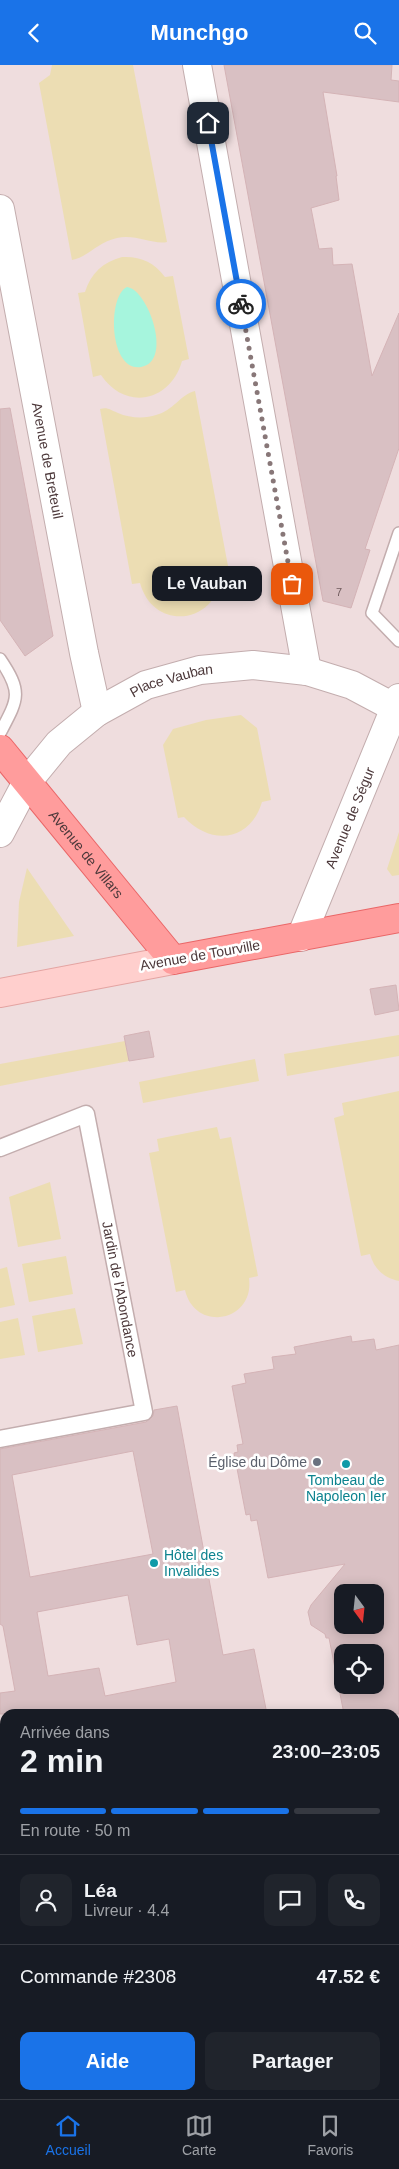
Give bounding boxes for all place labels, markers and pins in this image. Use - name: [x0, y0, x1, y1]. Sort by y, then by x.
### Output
- pin: [187, 102, 229, 144]
- pin: [271, 563, 313, 605]
- callout: Le Vauban: [152, 567, 262, 601]
- place label: Église du Dôme: [208, 1454, 307, 1470]
- marker: Église du Dôme: [311, 1456, 323, 1468]
- marker: Tombeau de Napoleon Ier: [340, 1458, 352, 1470]
- place label: Tombeau de Napoleon Ier: [306, 1472, 386, 1504]
- place label: Hôtel des Invalides: [164, 1547, 223, 1579]
- marker: Hôtel des Invalides: [148, 1557, 160, 1569]

